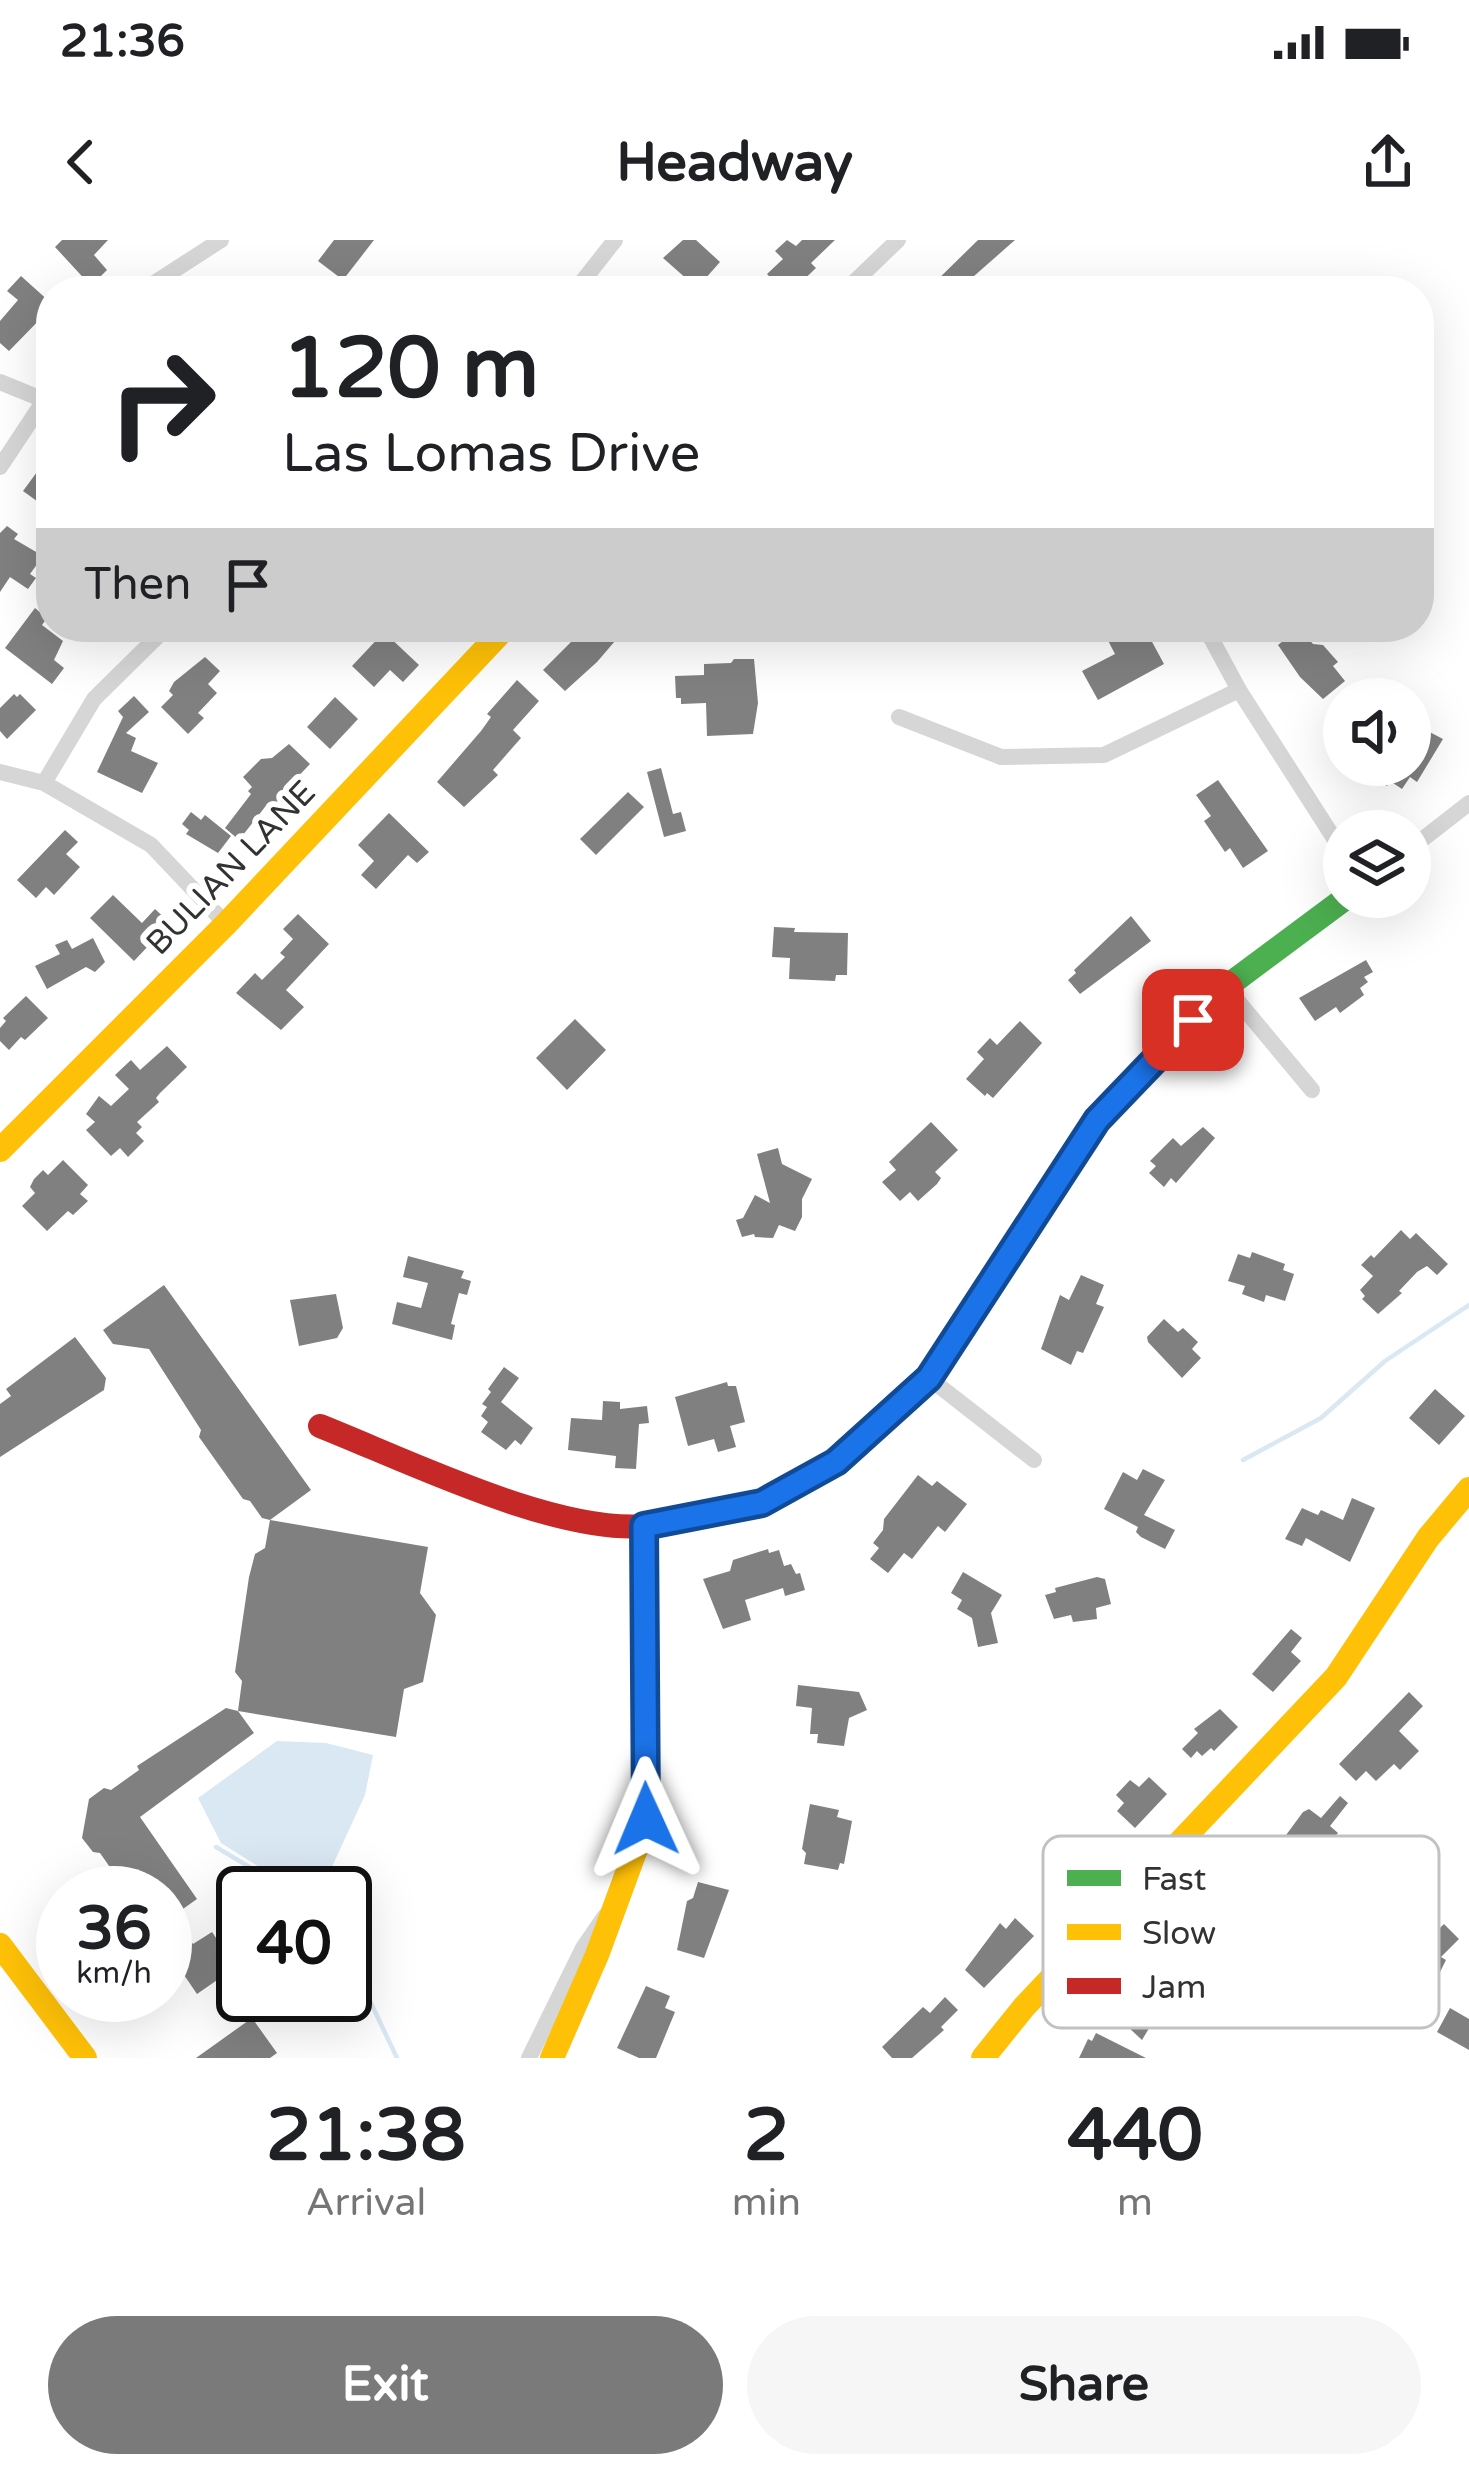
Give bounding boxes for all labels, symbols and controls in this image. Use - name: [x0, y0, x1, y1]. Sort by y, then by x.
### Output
- text: 21:36: [60, 15, 185, 69]
- icon: back: [48, 129, 114, 195]
- icon: share: [1355, 129, 1421, 195]
- text: Headway: [616, 130, 853, 195]
- text: 120 m: [282, 319, 539, 420]
- icon: right: [84, 324, 240, 480]
- text: Las Lomas Drive: [282, 421, 700, 486]
- icon: arrive: [215, 552, 281, 618]
- text: Then: [84, 558, 191, 612]
- map controls: [1323, 678, 1431, 918]
- button: sound: [1323, 678, 1431, 786]
- street label: BULIAN LANE: [138, 773, 324, 963]
- button: layers: [1323, 810, 1431, 918]
- pin: [1142, 969, 1244, 1071]
- icon: arrive: [1160, 987, 1226, 1053]
- position arrow: [583, 1756, 709, 1882]
- legend: [1043, 1836, 1439, 2028]
- text: Fast: [1142, 1860, 1206, 1899]
- speed limit sign: 40: [216, 1866, 372, 2022]
- text: 36: [76, 1893, 152, 1965]
- text: Slow: [1142, 1914, 1216, 1953]
- text: km/h: [76, 1955, 152, 1992]
- text: Jam: [1142, 1968, 1206, 2007]
- text: 21:38: [266, 2093, 466, 2180]
- text: 2: [744, 2093, 789, 2180]
- text: 440: [1067, 2093, 1203, 2180]
- text: Arrival: [306, 2179, 426, 2226]
- text: min: [732, 2179, 801, 2226]
- text: m: [1117, 2179, 1153, 2226]
- button: Exit: [48, 2316, 723, 2454]
- button: Share: [747, 2316, 1421, 2454]

